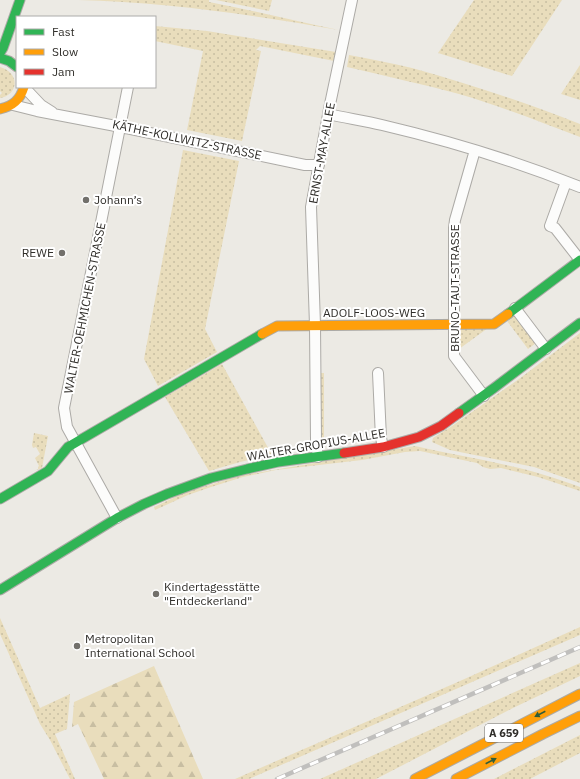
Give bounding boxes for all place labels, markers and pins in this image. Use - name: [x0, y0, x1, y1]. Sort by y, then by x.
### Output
- place label: Johann’s: [94, 192, 142, 207]
- marker: Johann’s: [81, 195, 91, 205]
- place label: REWE: [22, 245, 54, 260]
- marker: REWE: [57, 248, 67, 258]
- place label: Kindertagesstätte "Entdeckerland": [164, 579, 260, 608]
- marker: Kindertagesstätte "Entdeckerland": [151, 589, 161, 599]
- place label: Metropolitan International School: [85, 631, 195, 660]
- marker: Metropolitan International School: [72, 641, 82, 651]

